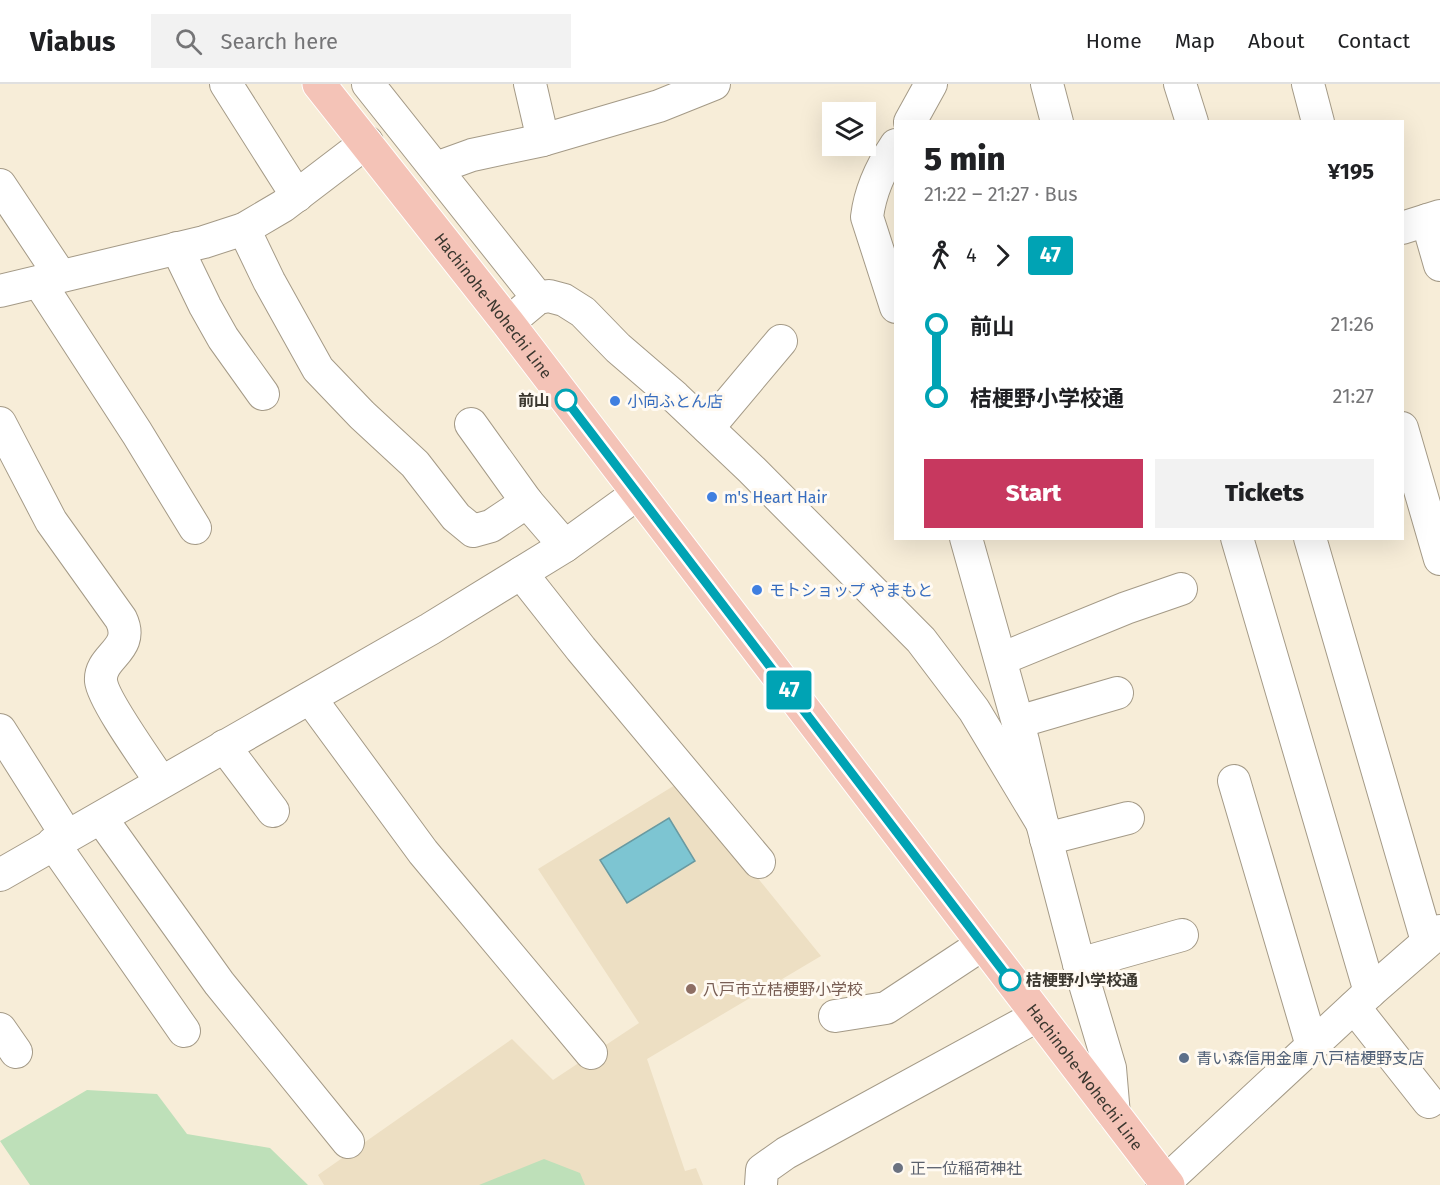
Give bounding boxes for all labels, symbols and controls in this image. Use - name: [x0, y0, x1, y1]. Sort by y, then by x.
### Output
- search box: [151, 14, 571, 68]
- text: Viabus: [30, 25, 115, 58]
- icon: search: [172, 25, 205, 58]
- text: Search here: [220, 28, 338, 55]
- text: Home: [1086, 28, 1142, 54]
- text: Map: [1175, 28, 1215, 54]
- text: About: [1248, 28, 1305, 54]
- text: Contact: [1338, 28, 1410, 54]
- map controls: [822, 102, 876, 156]
- button: layers: [822, 102, 876, 156]
- text: 5 min: [924, 139, 1006, 179]
- text: ¥195: [1328, 158, 1374, 185]
- text: 21:22 – 21:27 · Bus: [924, 182, 1078, 206]
- street label: Hachinohe-Nohechi Line: [431, 229, 556, 382]
- icon: walk: [924, 239, 957, 272]
- icon: forward: [986, 239, 1019, 272]
- text: 47: [1040, 242, 1061, 268]
- text: 4: [966, 243, 977, 267]
- text: 21:26: [1331, 312, 1374, 336]
- text: 前山: [970, 313, 1014, 340]
- text: 21:27: [1333, 384, 1374, 408]
- text: 桔梗野小学校通: [970, 385, 1124, 412]
- marker: 前山: [555, 389, 577, 411]
- place label: 前山: [518, 391, 550, 410]
- place label: 小向ふとん店: [627, 392, 723, 411]
- marker: 小向ふとん店: [608, 394, 622, 408]
- button: Start: [924, 459, 1143, 528]
- button: Tickets: [1155, 459, 1374, 528]
- place label: m's Heart Hair: [724, 488, 828, 507]
- marker: m's Heart Hair: [705, 490, 719, 504]
- place label: モトショップ やまもと: [769, 581, 933, 600]
- marker: モトショップ やまもと: [750, 583, 764, 597]
- line badge: 47: [762, 670, 816, 710]
- text: 47: [778, 677, 800, 703]
- marker: 桔梗野小学校通: [999, 969, 1021, 991]
- place label: 桔梗野小学校通: [1026, 971, 1138, 990]
- place label: 八戸市立桔梗野小学校: [703, 980, 863, 999]
- marker: 八戸市立桔梗野小学校: [684, 982, 698, 996]
- street label: Hachinohe-Nohechi Line: [1023, 1000, 1147, 1154]
- place label: 青い森信用金庫 八戸桔梗野支店: [1196, 1049, 1424, 1068]
- marker: 青い森信用金庫 八戸桔梗野支店: [1177, 1051, 1191, 1065]
- place label: 正一位稲荷神社: [910, 1159, 1022, 1178]
- marker: 正一位稲荷神社: [891, 1161, 905, 1175]

